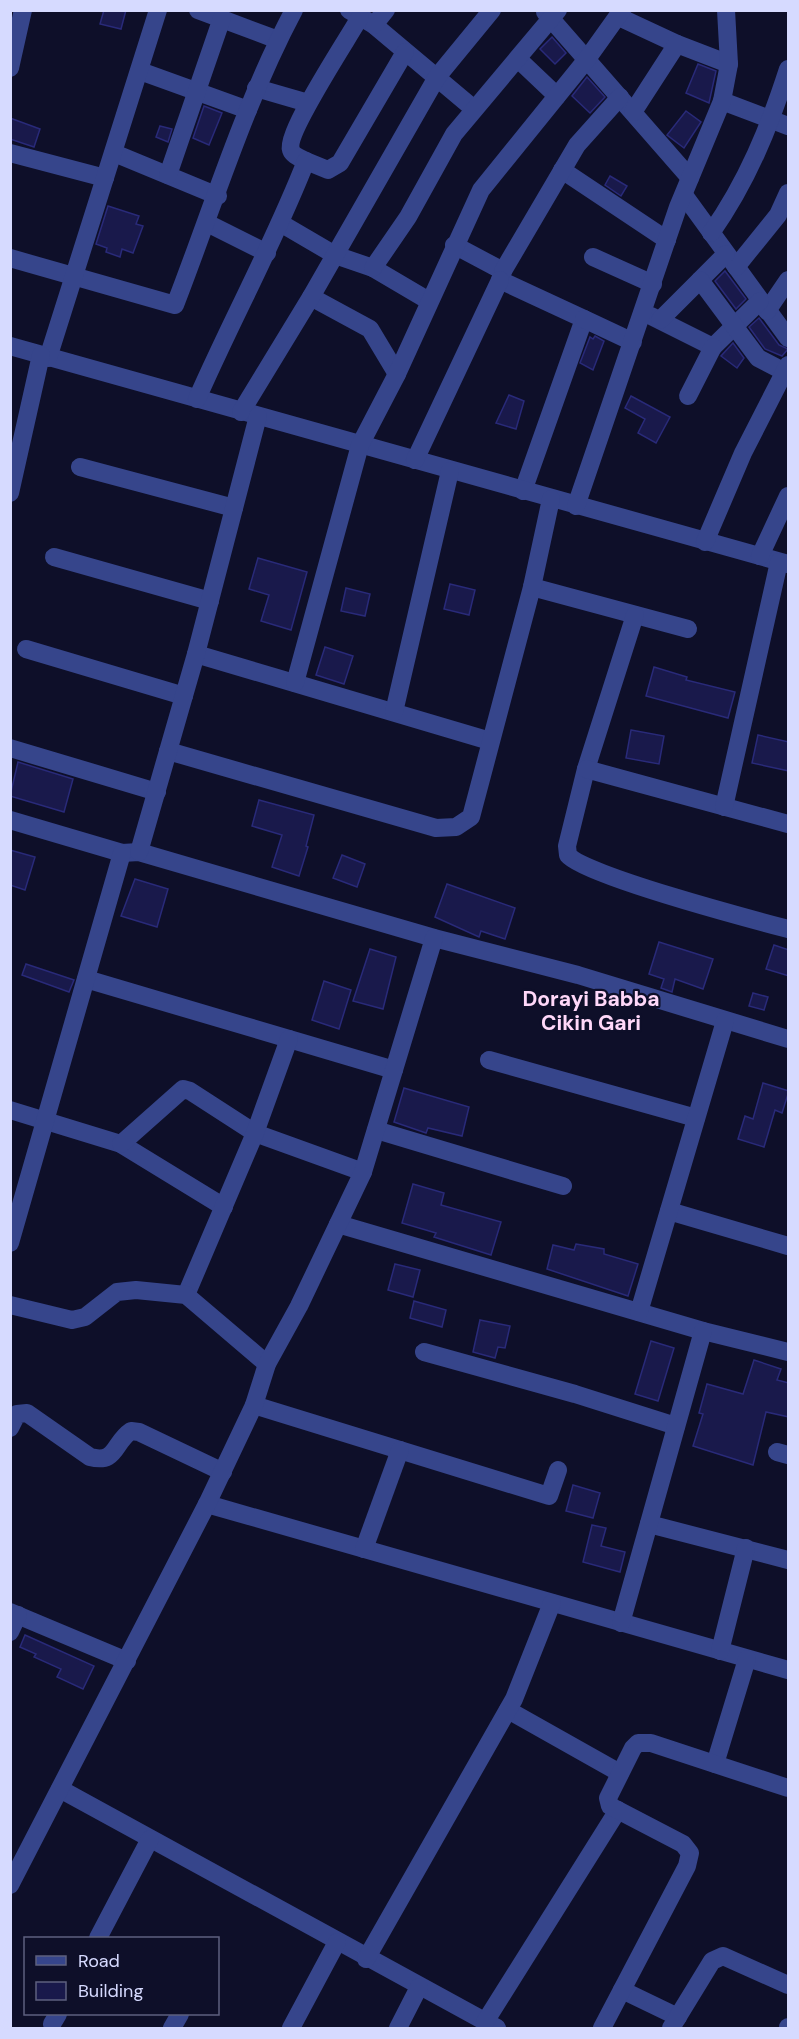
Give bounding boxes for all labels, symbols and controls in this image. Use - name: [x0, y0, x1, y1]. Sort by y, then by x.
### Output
- district label: Dorayi Babba Cikin Gari: [522, 985, 660, 1037]
- legend: [24, 1937, 219, 2015]
- text: Road: [78, 1949, 120, 1973]
- text: Building: [78, 1979, 143, 2003]

